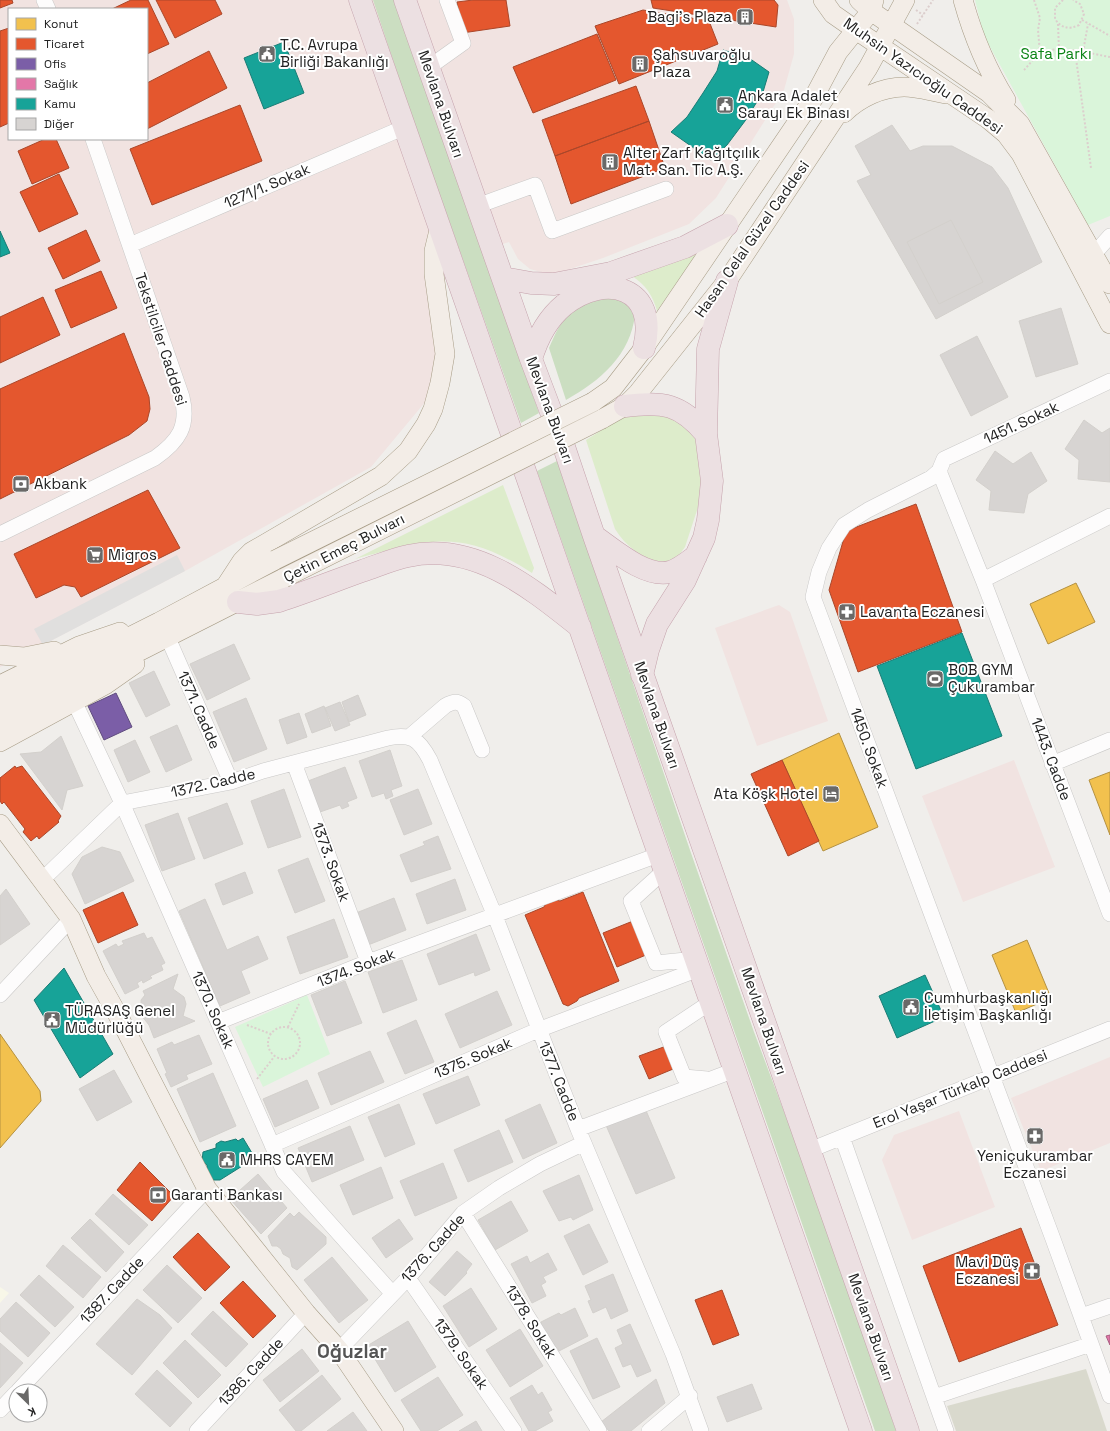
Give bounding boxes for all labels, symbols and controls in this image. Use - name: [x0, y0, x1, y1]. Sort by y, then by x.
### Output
- place label: Bagi's Plaza: [647, 7, 732, 26]
- building icon: Bagi's Plaza: [735, 7, 755, 27]
- legend: [8, 8, 148, 140]
- street label: Muhsin Yazıcıoğlu Caddesi: [840, 13, 1007, 138]
- text: Konut: [44, 16, 79, 32]
- place label: T.C. Avrupa Birliği Bakanlığı: [280, 35, 389, 71]
- text: Ticaret: [44, 36, 85, 52]
- public building icon: T.C. Avrupa Birliği Bakanlığı: [257, 44, 277, 64]
- park label: Safa Parkı: [1020, 44, 1092, 63]
- place label: Şahsuvaroğlu Plaza: [653, 45, 751, 81]
- street label: Mevlana Bulvarı: [414, 48, 469, 160]
- building icon: Şahsuvaroğlu Plaza: [630, 54, 650, 74]
- text: Ofis: [44, 56, 66, 72]
- text: Sağlık: [44, 76, 79, 92]
- place label: Ankara Adalet Sarayı Ek Binası: [738, 86, 850, 122]
- public building icon: Ankara Adalet Sarayı Ek Binası: [715, 95, 735, 115]
- text: Kamu: [44, 96, 76, 112]
- text: Diğer: [44, 116, 75, 132]
- place label: Alter Zarf Kağıtçılık Mat. San. Tic A.Ş.: [623, 143, 760, 179]
- building icon: Alter Zarf Kağıtçılık Mat. San. Tic A.Ş.: [600, 152, 620, 172]
- street label: Hasan Celal Güzel Caddesi: [690, 157, 813, 321]
- street label: 1271/1. Sokak: [221, 159, 313, 212]
- street label: Tekstilciler Caddesi: [131, 270, 192, 408]
- street label: Mevlana Bulvarı: [522, 354, 579, 466]
- street label: 1451. Sokak: [980, 397, 1061, 448]
- bank icon: Akbank: [11, 474, 31, 494]
- place label: Akbank: [34, 474, 87, 493]
- street label: Çetin Emeç Bulvarı: [280, 509, 408, 586]
- supermarket icon: Migros: [85, 545, 105, 565]
- place label: Migros: [108, 545, 157, 564]
- pharmacy icon: Lavanta Eczanesi: [837, 602, 857, 622]
- place label: Lavanta Eczanesi: [860, 602, 984, 621]
- street label: Mevlana Bulvarı: [630, 659, 685, 771]
- place label: BOB GYM Çukurambar: [948, 660, 1035, 696]
- street label: 1371. Cadde: [174, 668, 225, 752]
- sports icon: BOB GYM Çukurambar: [925, 669, 945, 689]
- street label: 1450. Sokak: [846, 705, 893, 791]
- street label: 1443. Cadde: [1027, 715, 1076, 803]
- street label: 1372. Cadde: [169, 764, 257, 801]
- place label: Ata Köşk Hotel: [714, 784, 818, 803]
- hotel icon: Ata Köşk Hotel: [821, 784, 841, 804]
- street label: 1373. Sokak: [308, 820, 355, 904]
- street label: 1374. Sokak: [314, 944, 398, 991]
- street label: Mevlana Bulvarı: [737, 965, 792, 1077]
- street label: 1370. Sokak: [188, 968, 239, 1052]
- place label: Cumhurbaşkanlığı İletişim Başkanlığı: [924, 988, 1052, 1024]
- public building icon: Cumhurbaşkanlığı İletişim Başkanlığı: [901, 997, 921, 1017]
- place label: TÜRASAŞ Genel Müdürlüğü: [65, 1001, 175, 1037]
- public building icon: TÜRASAŞ Genel Müdürlüğü: [42, 1010, 62, 1030]
- street label: 1375. Sokak: [431, 1033, 515, 1082]
- street label: 1377. Cadde: [535, 1038, 584, 1124]
- street label: Erol Yaşar Türkalp Caddesi: [870, 1045, 1050, 1132]
- pharmacy icon: Yeniçukurambar Eczanesi: [1025, 1126, 1045, 1146]
- place label: Yeniçukurambar Eczanesi: [977, 1146, 1093, 1182]
- public building icon: MHRS CAYEM: [217, 1150, 237, 1170]
- place label: MHRS CAYEM: [240, 1150, 334, 1169]
- bank icon: Garanti Bankası: [148, 1185, 168, 1205]
- place label: Garanti Bankası: [171, 1185, 283, 1204]
- street label: 1376. Cadde: [397, 1209, 469, 1286]
- street label: 1387. Cadde: [76, 1252, 148, 1327]
- place label: Mavi Düş Eczanesi: [955, 1252, 1019, 1288]
- pharmacy icon: Mavi Düş Eczanesi: [1022, 1261, 1042, 1281]
- street label: Mevlana Bulvarı: [844, 1271, 899, 1383]
- street label: 1378. Sokak: [501, 1281, 562, 1362]
- street label: 1379. Sokak: [430, 1314, 493, 1393]
- street label: 1386. Cadde: [214, 1333, 287, 1410]
- district label: Oğuzlar: [317, 1339, 387, 1364]
- north arrow: [8, 1383, 48, 1423]
- text: K: [26, 1404, 38, 1420]

